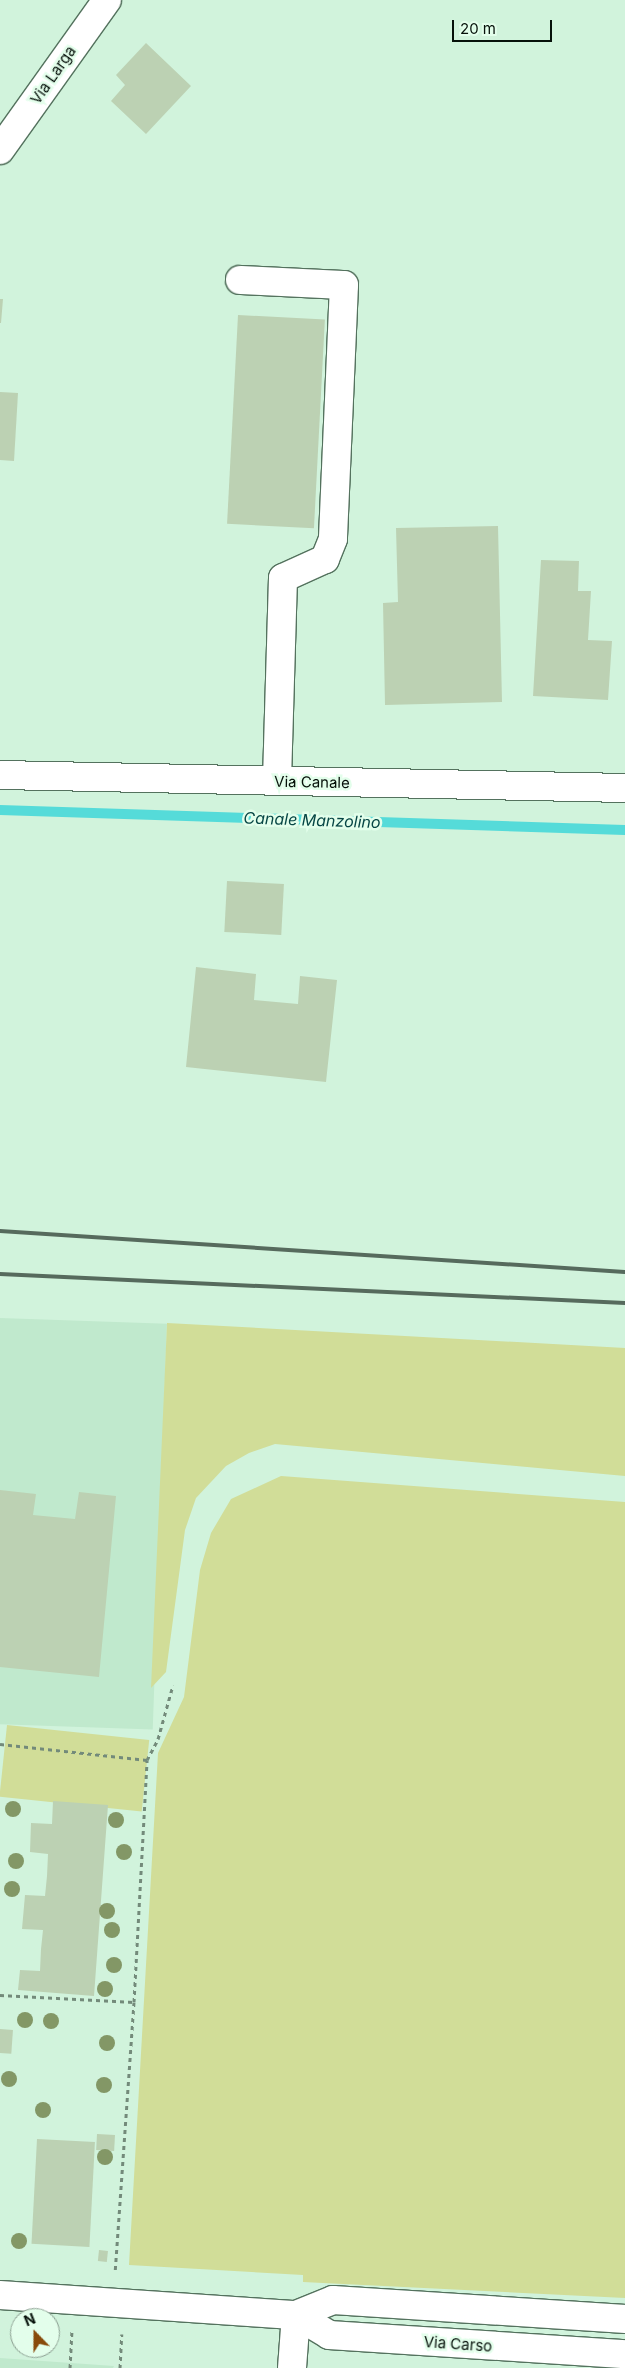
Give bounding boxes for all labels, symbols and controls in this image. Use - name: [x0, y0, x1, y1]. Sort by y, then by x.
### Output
- scale bar: [455, 10, 555, 42]
- text: 20 m: [460, 19, 496, 38]
- street label: Via Larga: [27, 43, 79, 107]
- street label: Via Canale: [274, 772, 350, 792]
- water label: Canale Manzolino: [243, 808, 381, 832]
- north arrow: [10, 2308, 60, 2358]
- text: N: [21, 2310, 38, 2329]
- street label: Via Carso: [423, 2333, 493, 2355]

